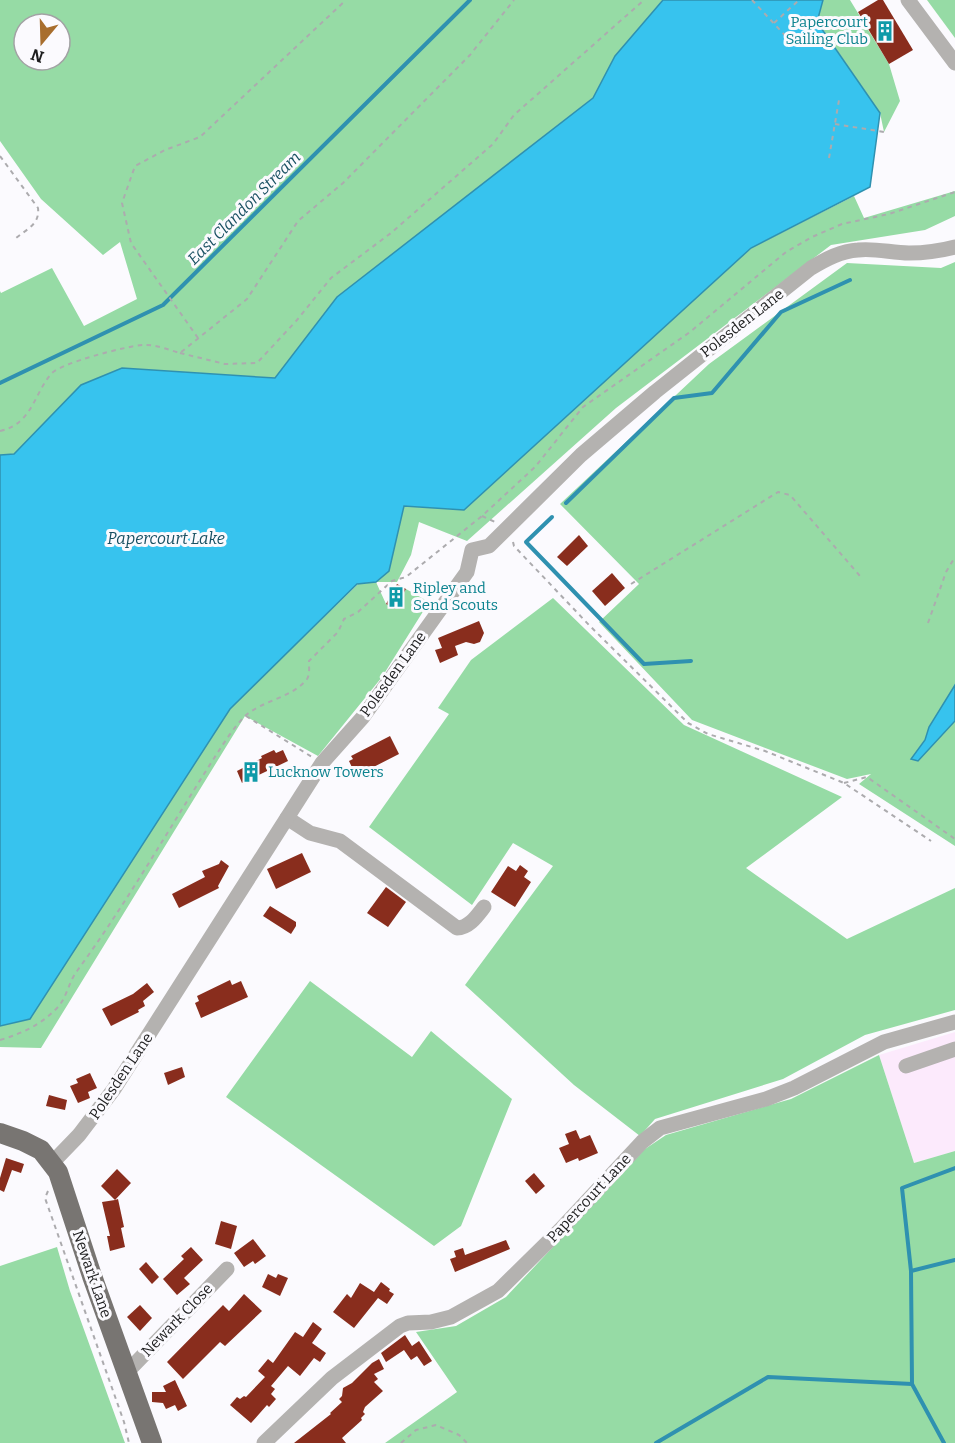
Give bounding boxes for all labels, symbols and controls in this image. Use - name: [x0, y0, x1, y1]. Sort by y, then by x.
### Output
- north arrow: [12, 12, 72, 72]
- place label: Papercourt Sailing Club: [785, 13, 869, 48]
- building icon: Papercourt Sailing Club: [873, 19, 897, 43]
- text: N: [28, 45, 46, 67]
- water label: East Clandon Stream: [184, 148, 304, 268]
- street label: Polesden Lane: [697, 285, 787, 361]
- water label: Papercourt Lake: [107, 529, 225, 548]
- place label: Ripley and Send Scouts: [413, 579, 498, 614]
- building icon: Ripley and Send Scouts: [384, 585, 408, 609]
- street label: Polesden Lane: [356, 628, 430, 720]
- building icon: Lucknow Towers: [239, 760, 263, 784]
- place label: Lucknow Towers: [268, 763, 384, 781]
- street label: Polesden Lane: [85, 1029, 157, 1123]
- street label: Papercourt Lane: [543, 1150, 635, 1246]
- street label: Newark Lane: [69, 1228, 115, 1320]
- street label: Newark Close: [138, 1280, 216, 1360]

